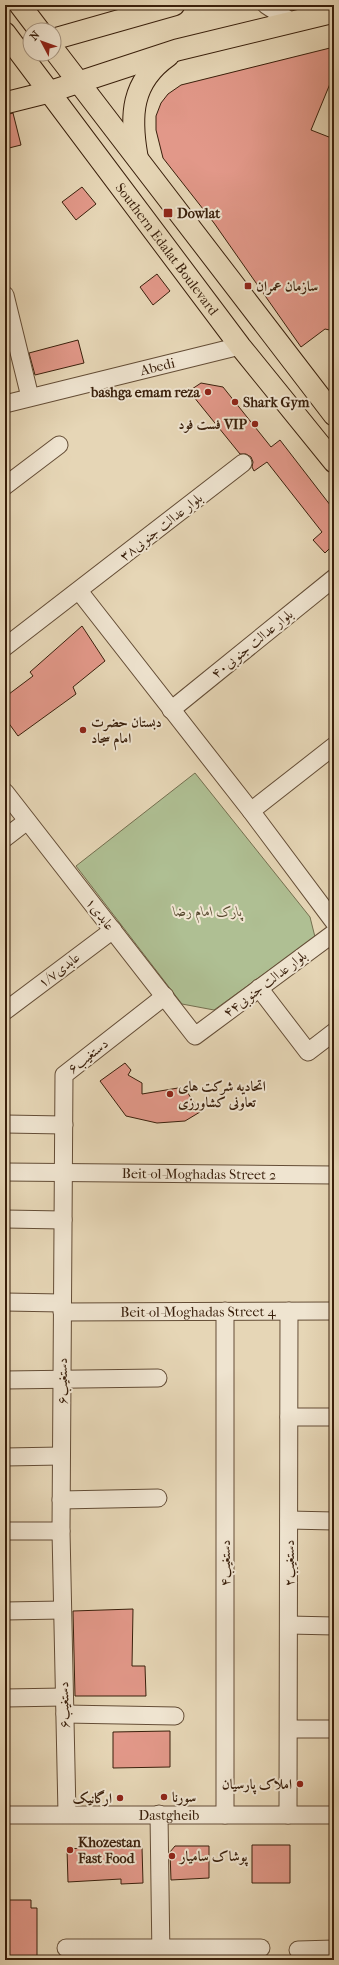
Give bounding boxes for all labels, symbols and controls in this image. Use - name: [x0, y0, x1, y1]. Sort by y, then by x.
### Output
- north arrow: [22, 22, 62, 62]
- text: N: [27, 28, 43, 43]
- street label: Southern Edalat Boulevard: [112, 179, 223, 319]
- place label: Dowlat: [177, 205, 221, 222]
- marker: Dowlat: [162, 207, 174, 219]
- place label: سازمان عمران: [256, 278, 318, 296]
- marker: سازمان عمران: [243, 281, 253, 291]
- street label: Abedi: [137, 354, 177, 379]
- place label: bashga emam reza: [90, 384, 201, 401]
- marker: bashga emam reza: [203, 387, 213, 397]
- place label: Shark Gym: [243, 394, 310, 411]
- marker: Shark Gym: [230, 397, 240, 407]
- place label: فست فود VIP: [178, 416, 248, 433]
- marker: فست فود VIP: [250, 419, 260, 429]
- street label: بلوار عدالت جنوبی۳۸: [116, 489, 207, 565]
- street label: بلوار عدالت جنوبی۴۰: [208, 606, 297, 683]
- place label: دبستان حضرت امام سجاد: [91, 714, 162, 751]
- marker: دبستان حضرت امام سجاد: [78, 725, 88, 735]
- street label: ۱عابدی: [82, 894, 118, 934]
- park label: پارک امام رضا: [172, 903, 244, 924]
- street label: بلوار عدالت جنوبی۴۴: [220, 947, 311, 1022]
- street label: عابدی۱/۷: [35, 949, 83, 991]
- street label: دستغیب۶: [64, 1035, 112, 1078]
- place label: اتحادیه شرکت های تعاونی کشاورزی: [178, 1078, 266, 1111]
- marker: اتحادیه شرکت های تعاونی کشاورزی: [165, 1089, 175, 1099]
- street label: Beit-ol-Moghadas Street 2: [122, 1165, 276, 1183]
- street label: Beit-ol-Moghadas Street 4: [120, 1303, 276, 1320]
- street label: دستغیب۶: [54, 1358, 72, 1404]
- street label: دستغیب۴: [217, 1540, 235, 1586]
- street label: ۲دستغیب: [281, 1540, 299, 1586]
- street label: دستغیب۶: [55, 1681, 74, 1729]
- place label: املاک پارسیان: [222, 1776, 292, 1795]
- marker: املاک پارسیان: [295, 1779, 305, 1789]
- place label: ارگانیک: [73, 1789, 112, 1807]
- place label: سورنا: [172, 1789, 196, 1806]
- marker: سورنا: [159, 1792, 169, 1802]
- marker: ارگانیک: [115, 1793, 125, 1803]
- street label: Dastgheib: [139, 1807, 199, 1824]
- place label: Khozestan Fast Food: [77, 1834, 142, 1867]
- marker: Khozestan Fast Food: [65, 1845, 75, 1855]
- place label: پوشاک سامیار: [178, 1848, 249, 1867]
- marker: پوشاک سامیار: [167, 1851, 177, 1861]

